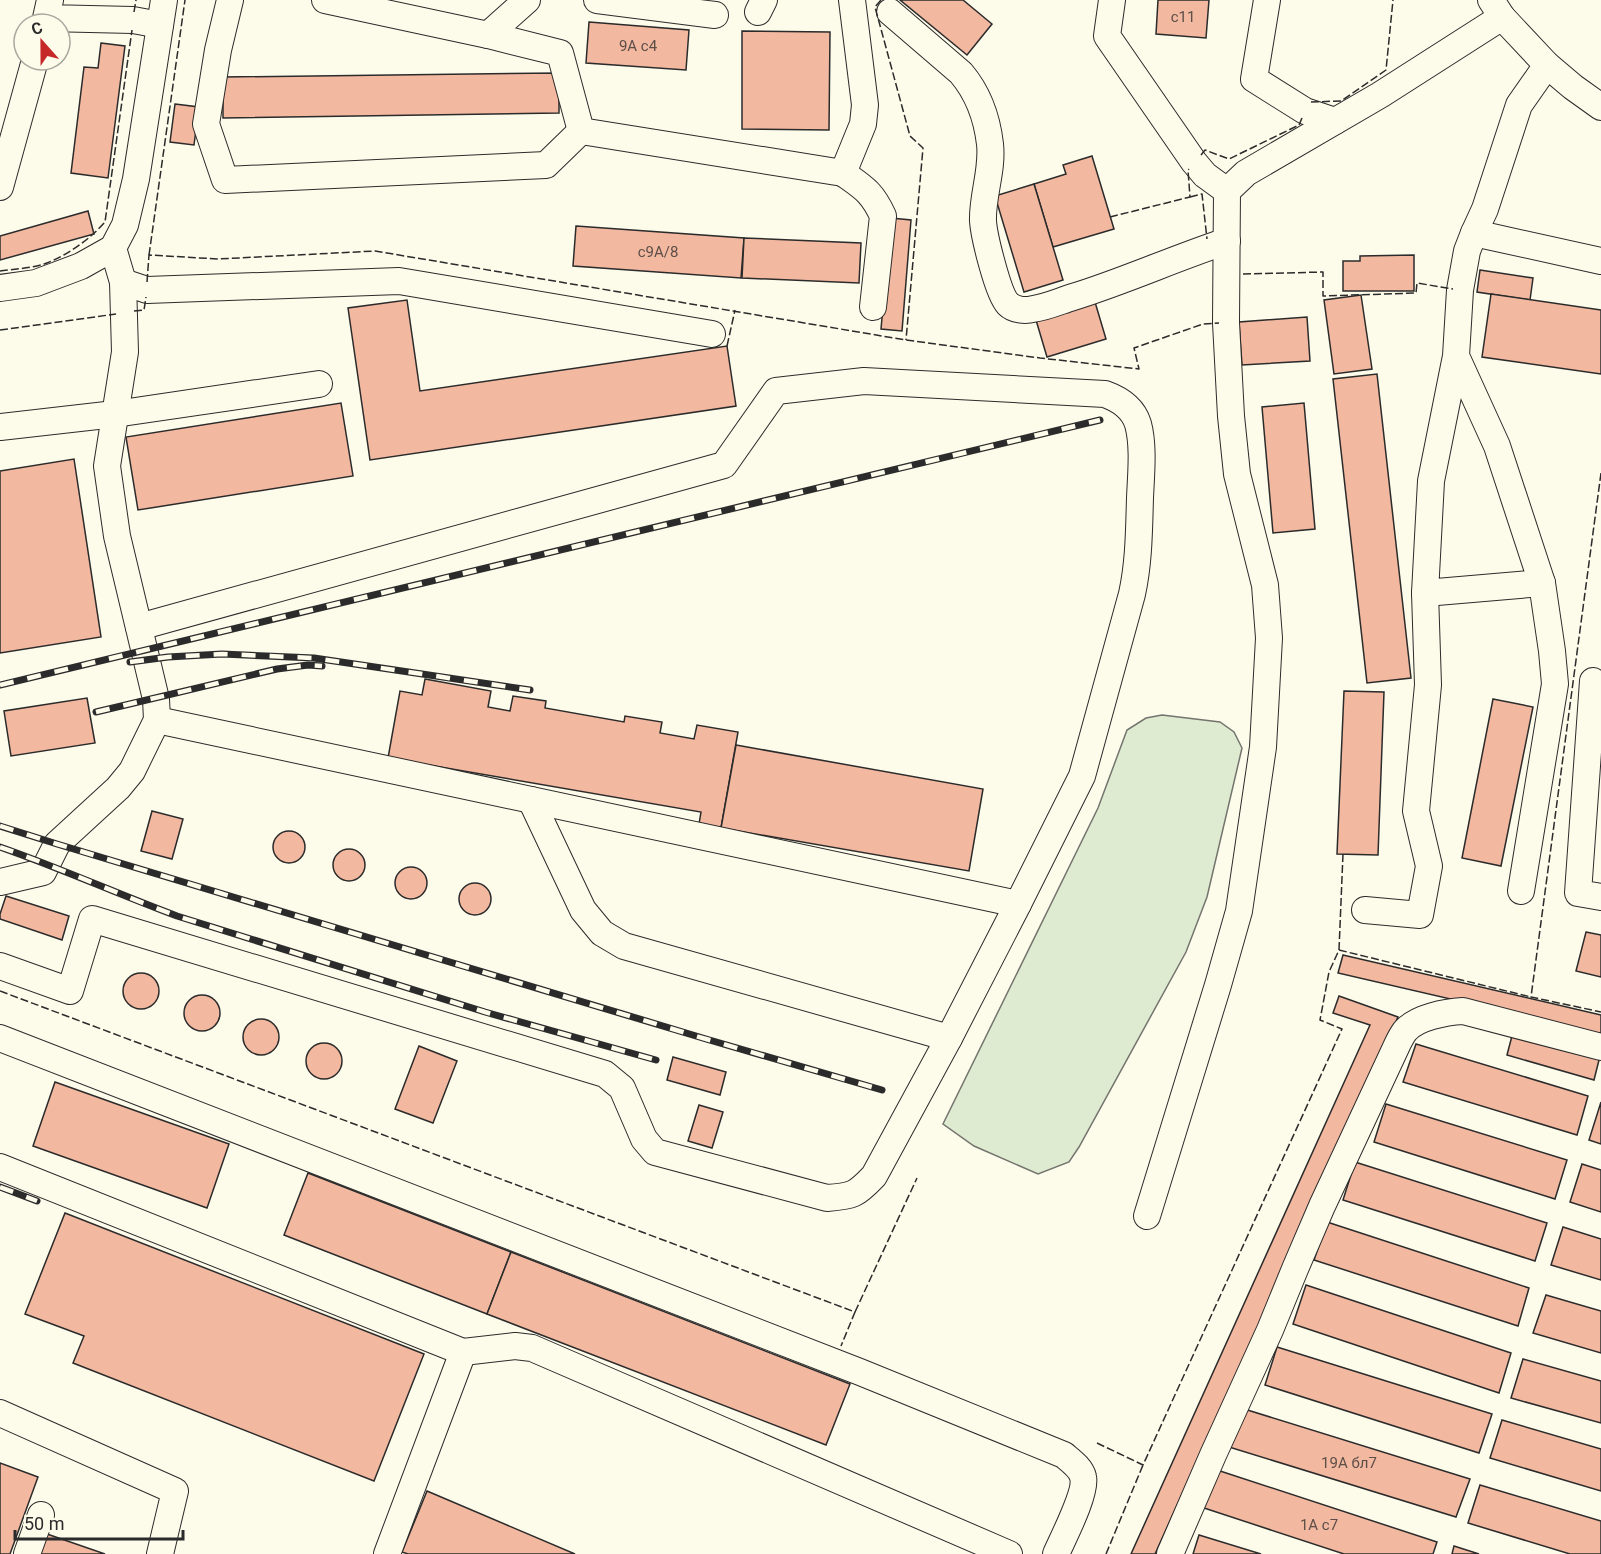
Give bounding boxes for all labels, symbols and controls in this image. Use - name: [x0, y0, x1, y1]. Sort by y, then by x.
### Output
- house number: с11: [1171, 8, 1195, 26]
- north arrow: [12, 12, 72, 72]
- text: С: [29, 18, 45, 39]
- house number: 9А с4: [619, 37, 658, 55]
- house number: с9А/8: [638, 243, 678, 261]
- house number: 19А бл7: [1321, 1454, 1377, 1472]
- scale bar: [15, 1503, 183, 1541]
- text: 50 m: [24, 1513, 64, 1534]
- house number: 1А с7: [1300, 1516, 1338, 1534]

